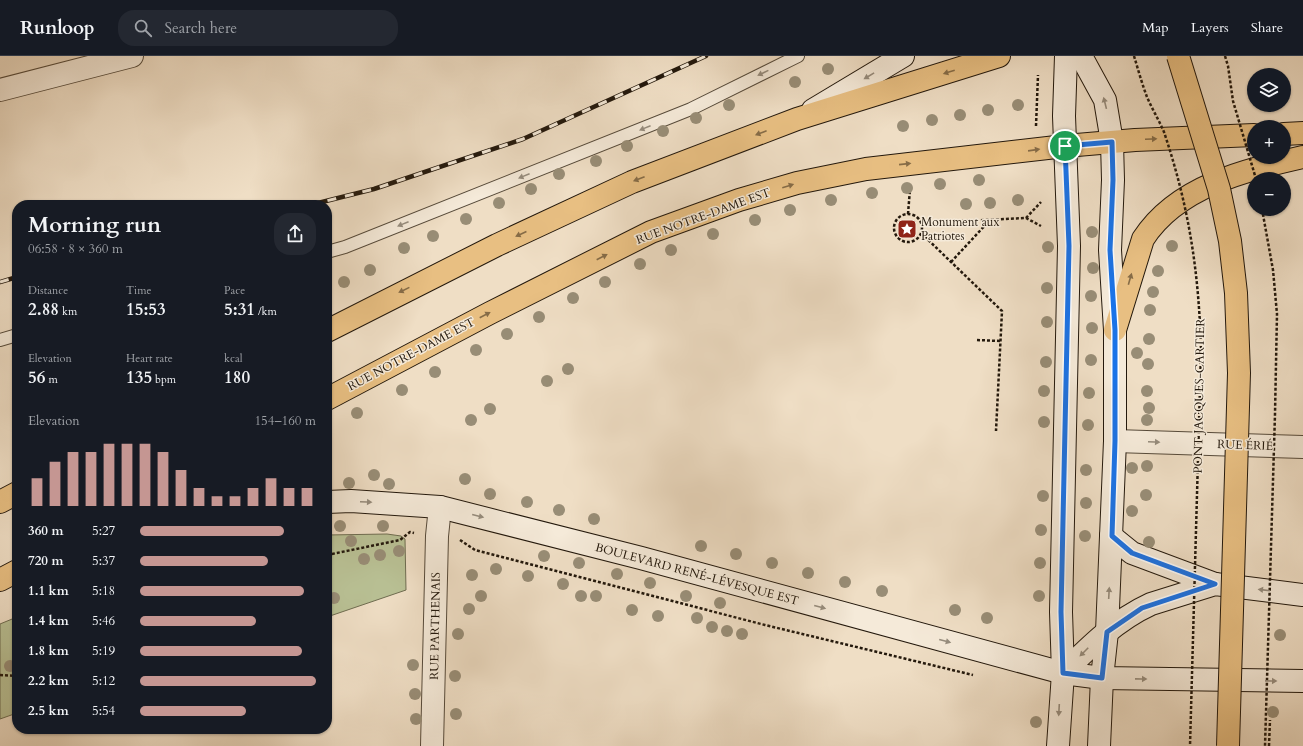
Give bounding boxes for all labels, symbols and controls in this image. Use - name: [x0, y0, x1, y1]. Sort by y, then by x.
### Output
- search box: [118, 10, 398, 46]
- text: Runloop: [20, 15, 94, 41]
- icon: search: [132, 17, 154, 39]
- text: Search here: [164, 18, 237, 38]
- text: Map: [1142, 18, 1169, 37]
- text: Layers: [1191, 18, 1229, 37]
- text: Share: [1251, 18, 1283, 37]
- map controls: [1247, 68, 1291, 216]
- button: layers: [1247, 68, 1291, 112]
- one-way arrow: [942, 69, 954, 75]
- one-way arrow: [757, 70, 768, 76]
- one-way arrow: [864, 72, 874, 80]
- one-way arrow: [1101, 97, 1107, 110]
- button: +: [1247, 120, 1291, 164]
- one-way arrow: [638, 125, 650, 131]
- pin: [1048, 129, 1082, 163]
- one-way arrow: [754, 131, 766, 137]
- icon: arrive: [1054, 135, 1076, 157]
- one-way arrow: [1145, 136, 1157, 143]
- one-way arrow: [1028, 147, 1040, 153]
- one-way arrow: [899, 161, 911, 168]
- button: −: [1247, 172, 1291, 216]
- one-way arrow: [518, 173, 529, 179]
- one-way arrow: [633, 177, 645, 183]
- one-way arrow: [782, 183, 794, 189]
- street label: RUE NOTRE-DAME EST: [634, 184, 772, 248]
- text: Morning run: [28, 210, 161, 240]
- button: share: [274, 213, 316, 255]
- place label: Monument aux Patriotes: [921, 214, 999, 244]
- place icon: Monument aux Patriotes: [896, 218, 918, 240]
- one-way arrow: [397, 222, 409, 228]
- one-way arrow: [516, 231, 527, 237]
- text: 06:58 · 8 × 360 m: [28, 240, 123, 258]
- one-way arrow: [596, 254, 607, 260]
- one-way arrow: [1127, 273, 1133, 285]
- text: Distance: [28, 283, 68, 298]
- text: Time: [126, 283, 151, 298]
- text: Pace: [224, 283, 245, 298]
- one-way arrow: [399, 287, 410, 293]
- text: 2.88: [28, 298, 59, 321]
- text: 15:53: [126, 298, 166, 321]
- text: 5:31: [224, 298, 255, 321]
- text: km: [59, 304, 77, 319]
- text: /km: [255, 304, 277, 319]
- one-way arrow: [480, 312, 491, 319]
- street label: RUE NOTRE-DAME EST: [345, 314, 477, 394]
- street label: PONT JACQUES-CARTIER: [1190, 318, 1208, 474]
- text: Elevation: [28, 351, 72, 366]
- text: Heart rate: [126, 351, 173, 366]
- text: kcal: [224, 351, 242, 366]
- text: 56: [28, 366, 45, 389]
- text: 135: [126, 366, 152, 389]
- text: 180: [224, 366, 250, 389]
- text: m: [45, 372, 58, 387]
- text: bpm: [152, 372, 176, 387]
- text: Elevation: [28, 412, 80, 430]
- text: 154–160 m: [254, 412, 316, 430]
- street label: RUE ÉRIÉ: [1217, 435, 1273, 454]
- one-way arrow: [1148, 439, 1160, 446]
- one-way arrow: [360, 498, 372, 505]
- one-way arrow: [472, 513, 484, 519]
- text: 360 m: [28, 522, 63, 540]
- text: 5:27: [92, 522, 115, 540]
- street label: BOULEVARD RENÉ-LÉVESQUE EST: [593, 538, 801, 609]
- text: 720 m: [28, 552, 63, 570]
- text: 5:37: [92, 552, 115, 570]
- street label: RUE PARTHENAIS: [426, 572, 444, 680]
- text: 1.1 km: [28, 582, 69, 600]
- text: 5:18: [92, 582, 115, 600]
- one-way arrow: [1106, 586, 1112, 599]
- one-way arrow: [1258, 587, 1270, 593]
- one-way arrow: [814, 604, 826, 610]
- text: 1.4 km: [28, 612, 69, 630]
- text: 5:46: [92, 612, 115, 630]
- one-way arrow: [939, 638, 952, 644]
- text: 1.8 km: [28, 642, 69, 660]
- text: 5:19: [92, 642, 115, 660]
- one-way arrow: [1079, 647, 1089, 657]
- text: 2.2 km: [28, 672, 69, 690]
- text: 5:12: [92, 672, 115, 690]
- one-way arrow: [1135, 676, 1148, 682]
- one-way arrow: [1265, 678, 1278, 684]
- text: 2.5 km: [28, 702, 69, 720]
- text: 5:54: [92, 702, 115, 720]
- one-way arrow: [1056, 704, 1063, 716]

